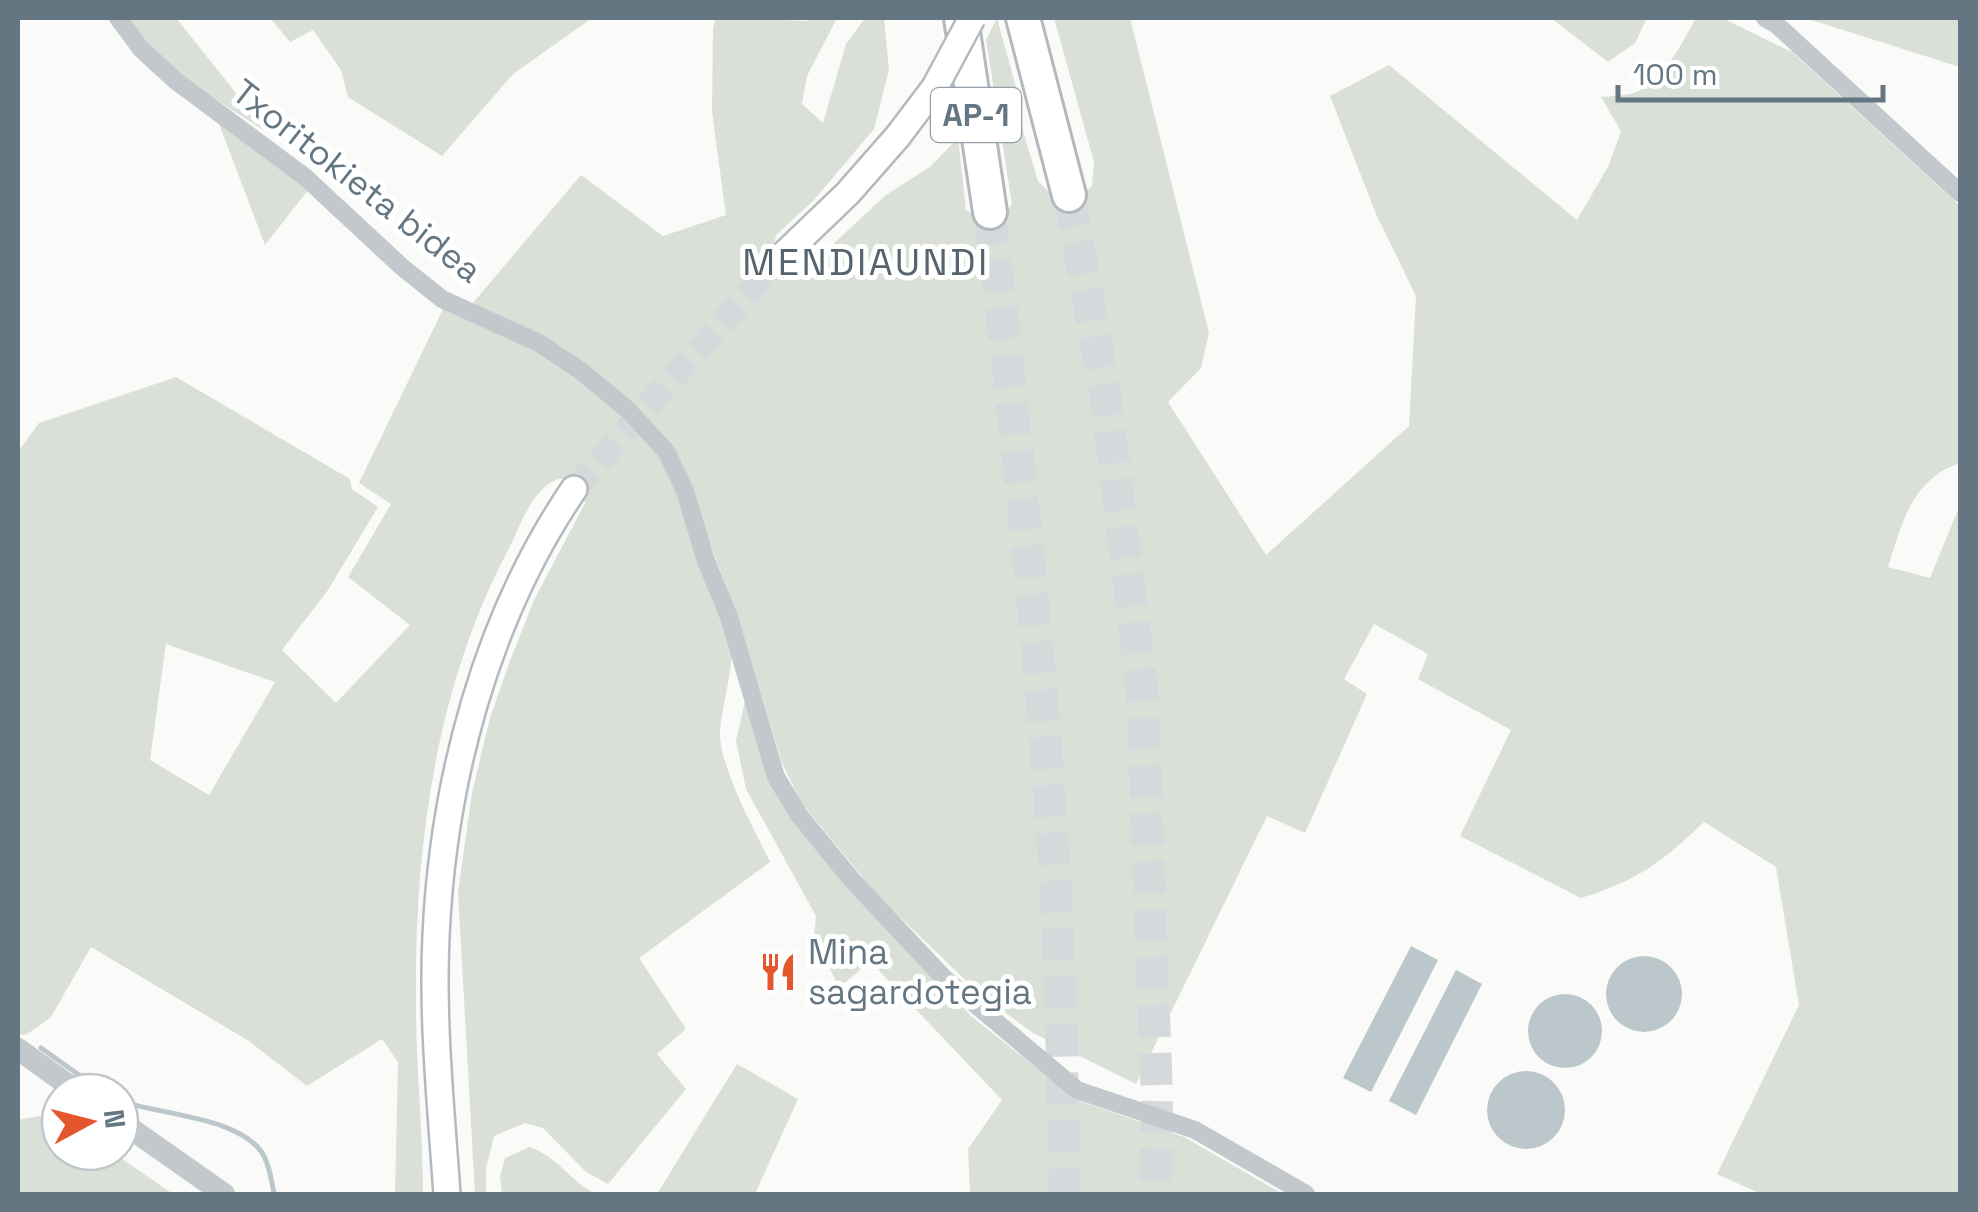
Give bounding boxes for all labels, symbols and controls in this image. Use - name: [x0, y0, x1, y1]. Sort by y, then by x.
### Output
- scale bar: [1618, 40, 1883, 102]
- text: 100 m: [1633, 55, 1718, 94]
- street label: Txoritokieta bidea: [223, 70, 491, 292]
- road number: AP-1: [931, 88, 1021, 142]
- district label: MENDIAUNDI: [742, 238, 990, 286]
- place label: Mina sagardotegia: [808, 930, 1032, 1014]
- restaurant icon: Mina sagardotegia: [757, 951, 799, 993]
- north arrow: [40, 1072, 140, 1172]
- text: N: [96, 1107, 134, 1130]

